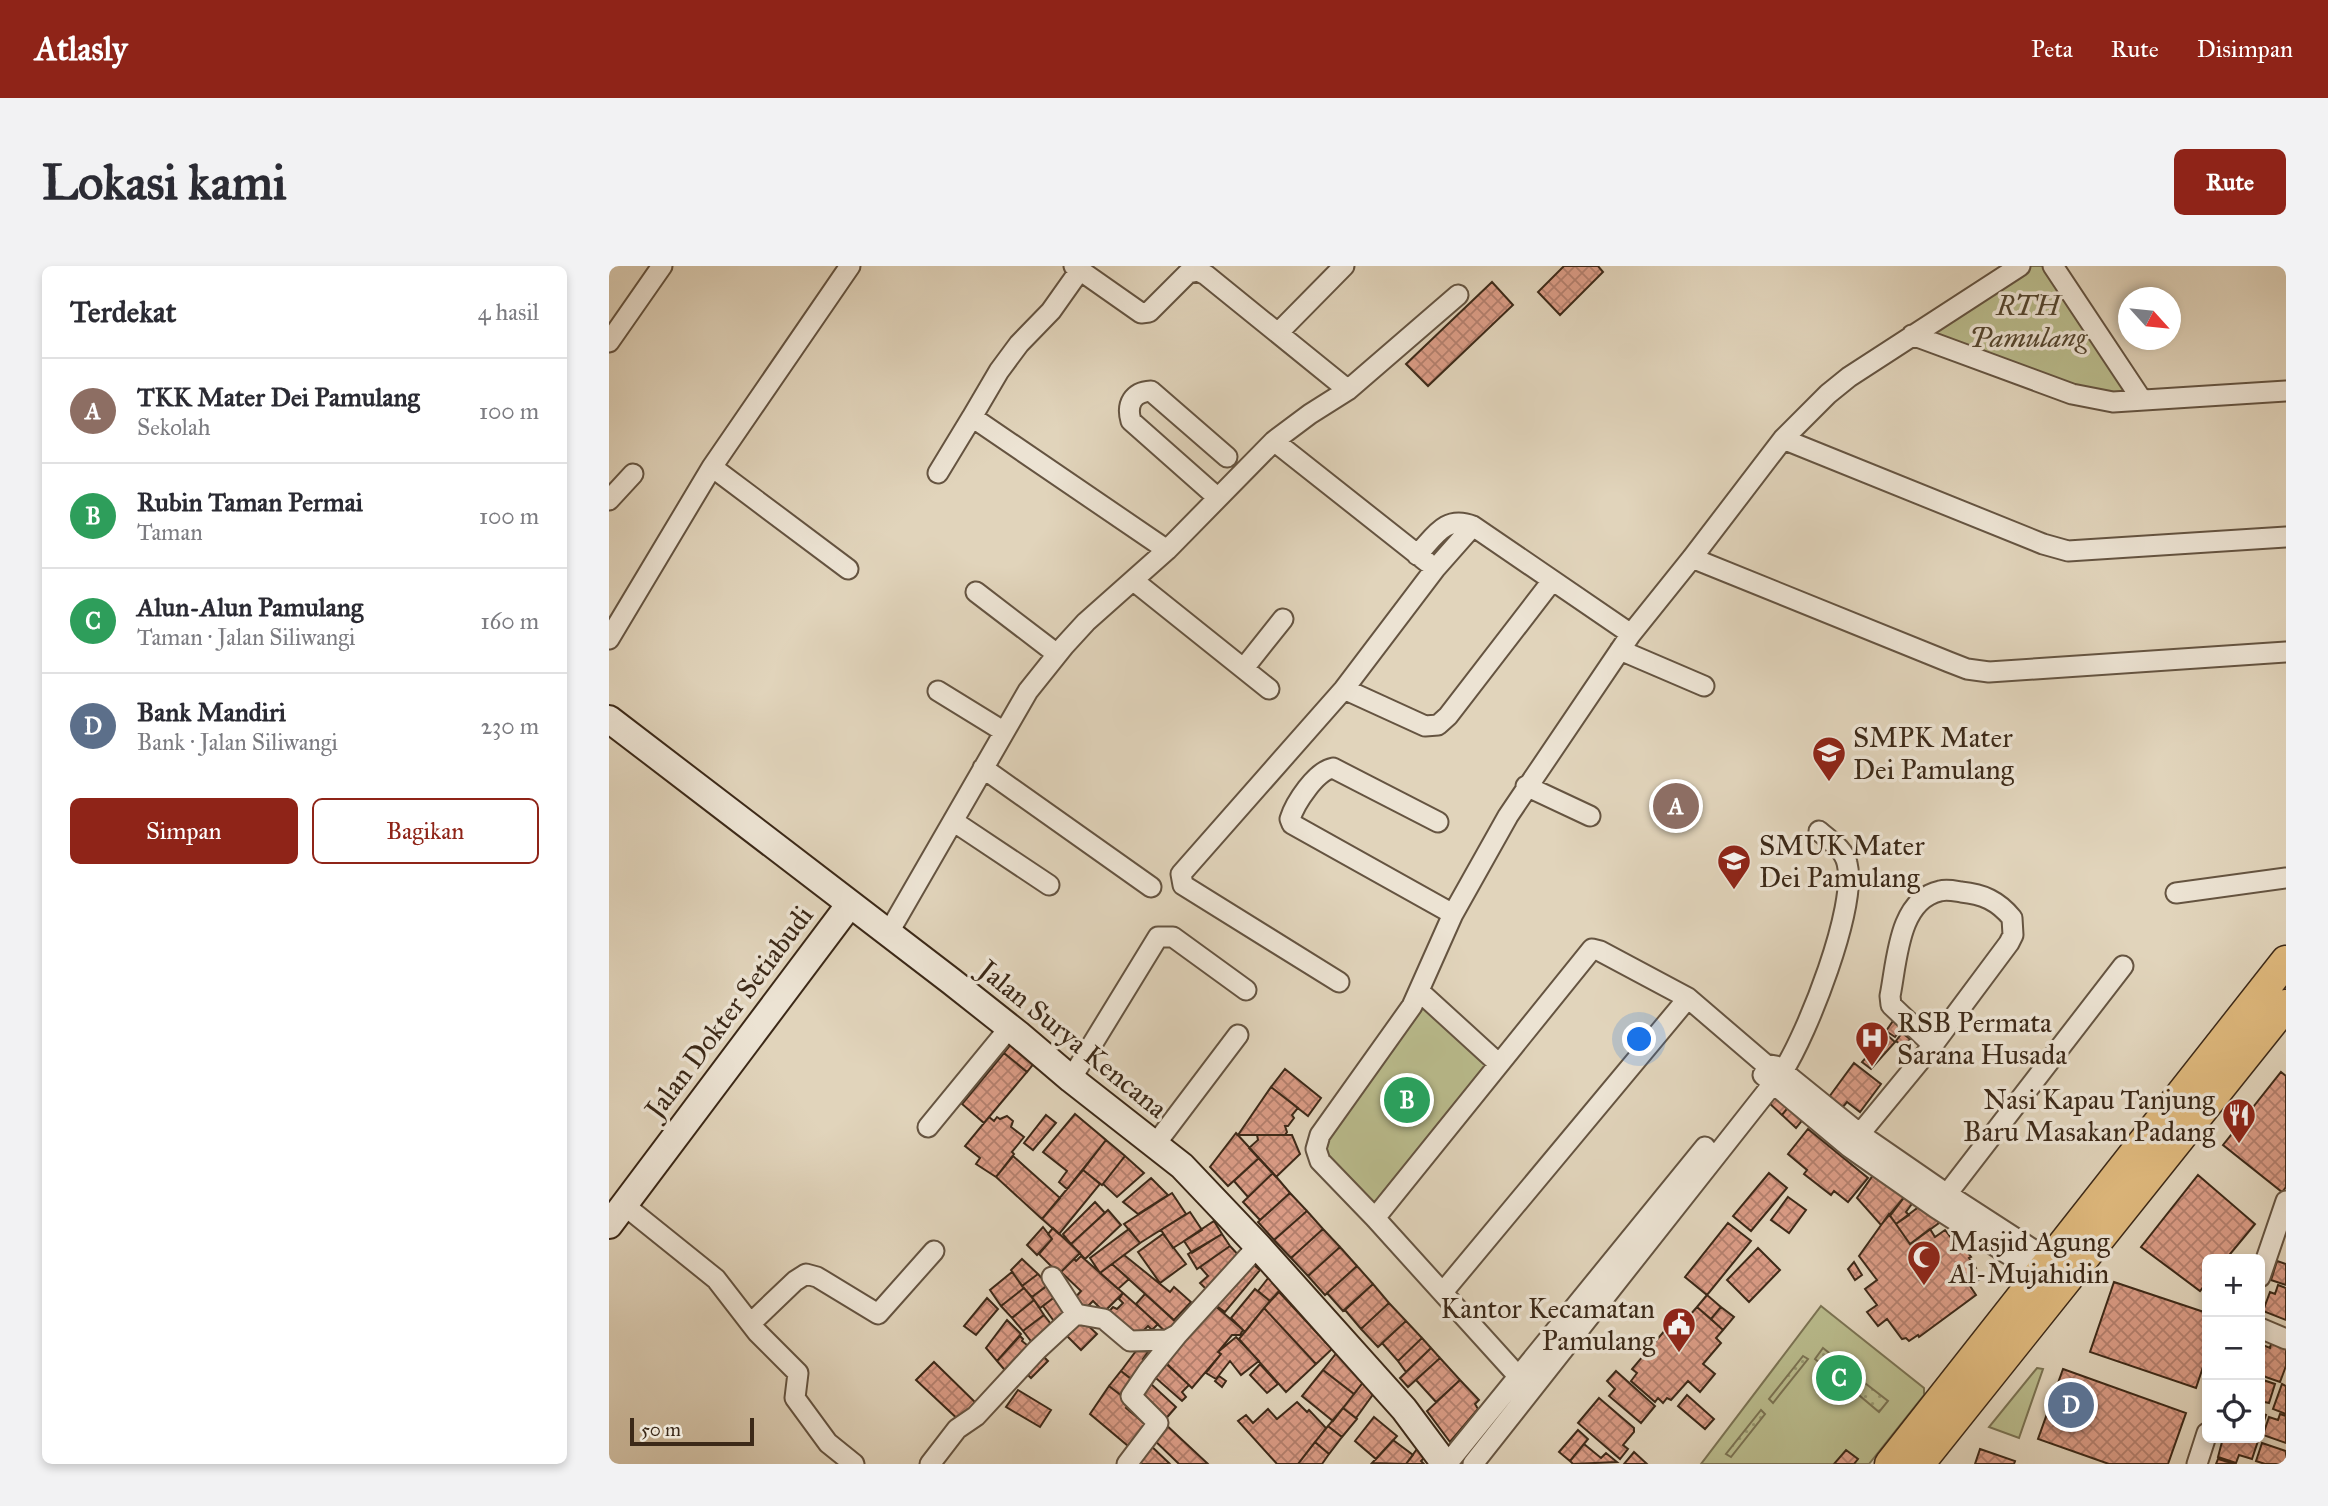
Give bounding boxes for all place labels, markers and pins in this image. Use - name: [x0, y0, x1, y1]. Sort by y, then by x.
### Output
- place label: SMPK Mater Dei Pamulang: [1853, 720, 2015, 787]
- school or university icon: SMPK Mater Dei Pamulang: [1810, 734, 1848, 783]
- pin: A: [1653, 780, 1699, 832]
- place label: SMUK Mater Dei Pamulang: [1759, 828, 1925, 895]
- school or university icon: SMUK Mater Dei Pamulang: [1715, 842, 1753, 891]
- place label: RSB Permata Sarana Husada: [1897, 1005, 2067, 1072]
- hospital icon: RSB Permata Sarana Husada: [1853, 1019, 1891, 1068]
- pin: B: [1384, 1074, 1430, 1126]
- place label: Nasi Kapau Tanjung Baru Masakan Padang: [1963, 1082, 2216, 1149]
- restaurant icon: Nasi Kapau Tanjung Baru Masakan Padang: [2220, 1096, 2258, 1145]
- place label: Masjid Agung Al-Mujahidin: [1948, 1224, 2111, 1291]
- mosque icon: Masjid Agung Al-Mujahidin: [1905, 1238, 1943, 1287]
- place label: Kantor Kecamatan Pamulang: [1441, 1291, 1656, 1358]
- public building icon: Kantor Kecamatan Pamulang: [1660, 1305, 1698, 1354]
- pin: C: [1816, 1352, 1862, 1404]
- pin: D: [2048, 1379, 2094, 1431]

